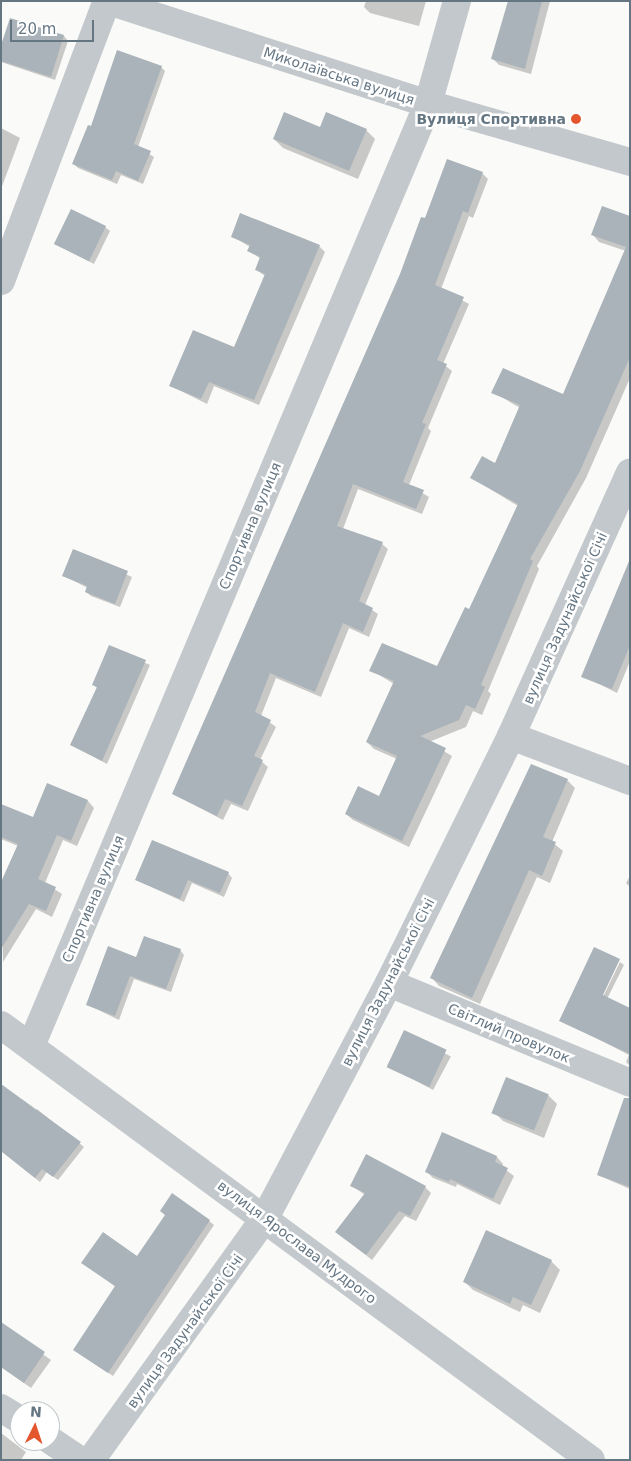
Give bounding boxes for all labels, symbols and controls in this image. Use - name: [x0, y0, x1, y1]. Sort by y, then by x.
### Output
- scale bar: [12, 10, 96, 42]
- text: 20 m: [18, 20, 56, 38]
- street label: Миколаївська вулиця: [261, 44, 417, 108]
- place label: Вулиця Спортивна: [416, 111, 566, 127]
- marker: Вулиця Спортивна: [570, 113, 582, 125]
- street label: Спортивна вулиця: [216, 460, 284, 592]
- street label: вулиця Задунайської Січі: [519, 529, 611, 707]
- street label: Спортивна вулиця: [59, 833, 127, 965]
- street label: вулиця Задунайської Січі: [338, 895, 438, 1069]
- street label: Світлий провулок: [446, 1000, 572, 1066]
- street label: вулиця Ярослава Мудрого: [214, 1177, 380, 1307]
- street label: вулиця Задунайської Січі: [123, 1251, 247, 1411]
- north arrow: [10, 1401, 60, 1451]
- text: N: [30, 1404, 42, 1420]

